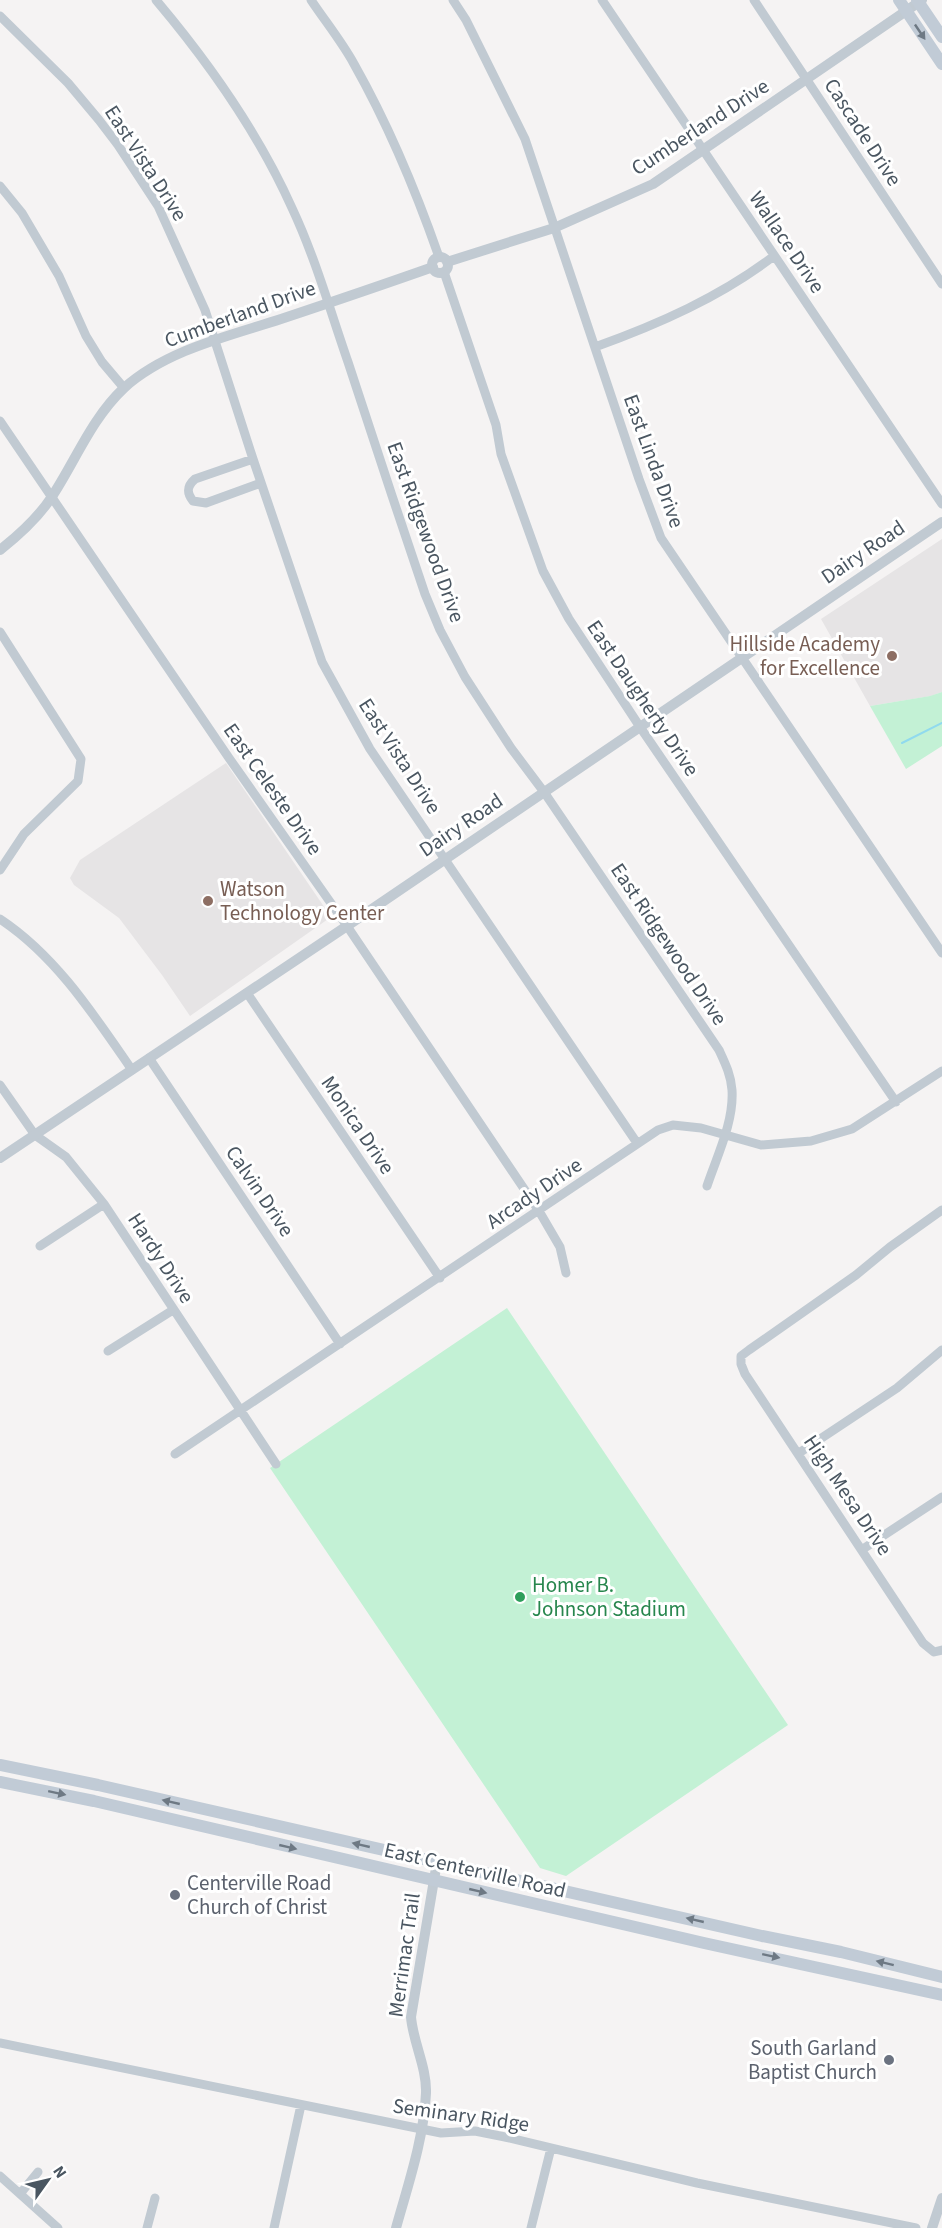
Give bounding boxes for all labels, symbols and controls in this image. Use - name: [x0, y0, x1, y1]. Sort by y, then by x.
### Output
- one-way arrow: [915, 24, 926, 40]
- street label: Cumberland Drive: [625, 71, 775, 183]
- street label: Cascade Drive: [817, 72, 909, 192]
- street label: East Vista Drive: [97, 99, 195, 227]
- street label: Wallace Drive: [742, 185, 832, 299]
- street label: Cumberland Drive: [160, 273, 320, 355]
- street label: East Linda Drive: [616, 390, 692, 532]
- street label: East Ridgewood Drive: [379, 438, 473, 626]
- street label: Dairy Road: [815, 513, 911, 591]
- street label: East Daugherty Drive: [580, 614, 706, 782]
- place label: Hillside Academy for Excellence: [730, 629, 880, 683]
- marker: Hillside Academy for Excellence: [885, 649, 899, 663]
- street label: East Vista Drive: [351, 692, 449, 820]
- street label: East Celeste Drive: [216, 717, 330, 861]
- street label: Dairy Road: [413, 786, 509, 864]
- street label: East Ridgewood Drive: [603, 857, 735, 1031]
- place label: Watson Technology Center: [220, 874, 385, 928]
- marker: Watson Technology Center: [201, 894, 215, 908]
- street label: Monica Drive: [314, 1070, 402, 1180]
- street label: Calvin Drive: [218, 1139, 302, 1243]
- street label: Arcady Drive: [480, 1150, 588, 1236]
- street label: Hardy Drive: [120, 1207, 202, 1309]
- street label: High Mesa Drive: [796, 1429, 900, 1561]
- place label: Homer B. Johnson Stadium: [532, 1570, 686, 1624]
- marker: Homer B. Johnson Stadium: [513, 1590, 527, 1604]
- one-way arrow: [48, 1789, 67, 1799]
- one-way arrow: [161, 1797, 180, 1806]
- street label: East Centerville Road: [381, 1835, 569, 1905]
- one-way arrow: [352, 1840, 371, 1849]
- one-way arrow: [279, 1842, 297, 1852]
- place label: Centerville Road Church of Christ: [187, 1868, 331, 1922]
- one-way arrow: [469, 1886, 487, 1896]
- marker: Centerville Road Church of Christ: [168, 1888, 182, 1902]
- street label: Merrimac Trail: [380, 1891, 428, 2019]
- one-way arrow: [686, 1915, 704, 1925]
- one-way arrow: [762, 1952, 780, 1962]
- one-way arrow: [876, 1957, 894, 1967]
- place label: South Garland Baptist Church: [748, 2033, 877, 2087]
- marker: South Garland Baptist Church: [882, 2053, 896, 2067]
- street label: Seminary Ridge: [391, 2091, 531, 2139]
- north arrow: [18, 2150, 78, 2210]
- text: N: [48, 2162, 72, 2183]

